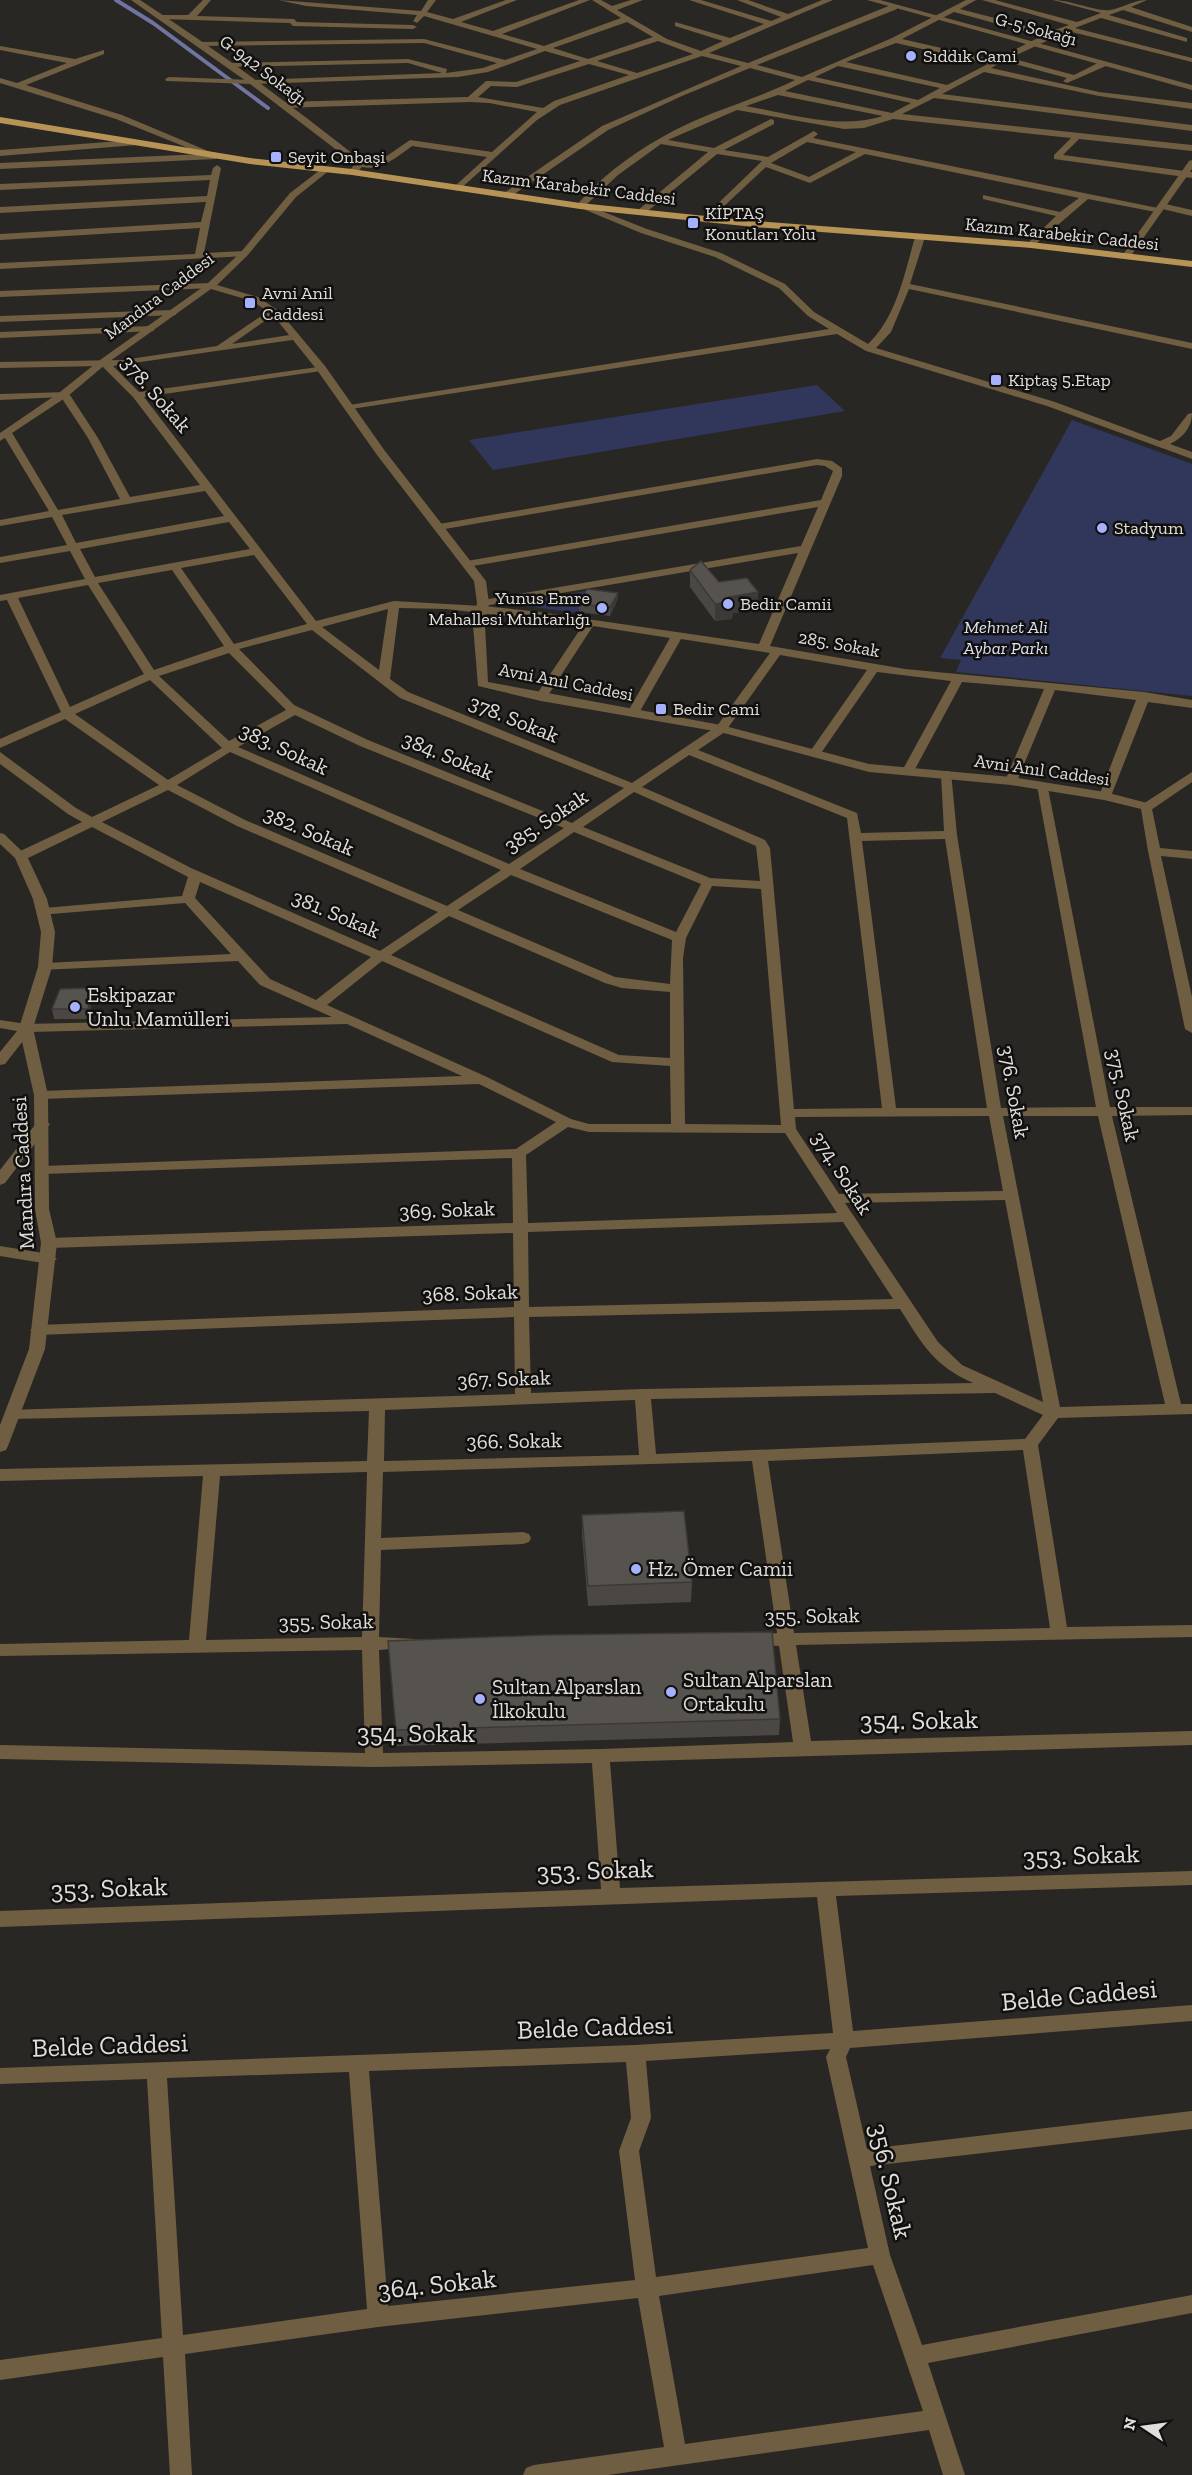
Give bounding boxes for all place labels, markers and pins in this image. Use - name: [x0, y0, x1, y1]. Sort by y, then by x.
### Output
- place label: Sıddık Cami: [923, 45, 1017, 67]
- marker: Sıddık Cami: [904, 49, 918, 63]
- place label: Seyit Onbaşi: [288, 146, 385, 168]
- marker: Seyit Onbaşi: [269, 150, 283, 164]
- place label: KİPTAŞ Konutları Yolu: [705, 202, 816, 245]
- marker: KİPTAŞ Konutları Yolu: [686, 216, 700, 230]
- place label: Avni Anil Caddesi: [262, 282, 333, 325]
- marker: Avni Anil Caddesi: [243, 296, 257, 310]
- place label: Kiptaş 5.Etap: [1008, 369, 1111, 391]
- marker: Kiptaş 5.Etap: [989, 373, 1003, 387]
- place label: Stadyum: [1114, 517, 1184, 539]
- marker: Stadyum: [1095, 521, 1109, 535]
- place label: Yunus Emre Mahallesi Muhtarlığı: [429, 587, 590, 630]
- place label: Bedir Camii: [740, 593, 832, 615]
- marker: Bedir Camii: [721, 597, 735, 611]
- marker: Yunus Emre Mahallesi Muhtarlığı: [595, 601, 609, 615]
- place label: Bedir Cami: [673, 698, 760, 720]
- marker: Bedir Cami: [654, 702, 668, 716]
- place label: Eskipazar Unlu Mamülleri: [87, 982, 230, 1031]
- marker: Eskipazar Unlu Mamülleri: [68, 1000, 82, 1014]
- place label: Hz. Ömer Camii: [648, 1556, 793, 1581]
- marker: Hz. Ömer Camii: [629, 1562, 643, 1576]
- place label: Sultan Alparslan Ortakulu: [683, 1667, 832, 1716]
- place label: Sultan Alparslan İlkokulu: [492, 1674, 641, 1723]
- marker: Sultan Alparslan Ortakulu: [664, 1685, 678, 1699]
- marker: Sultan Alparslan İlkokulu: [473, 1692, 487, 1706]

